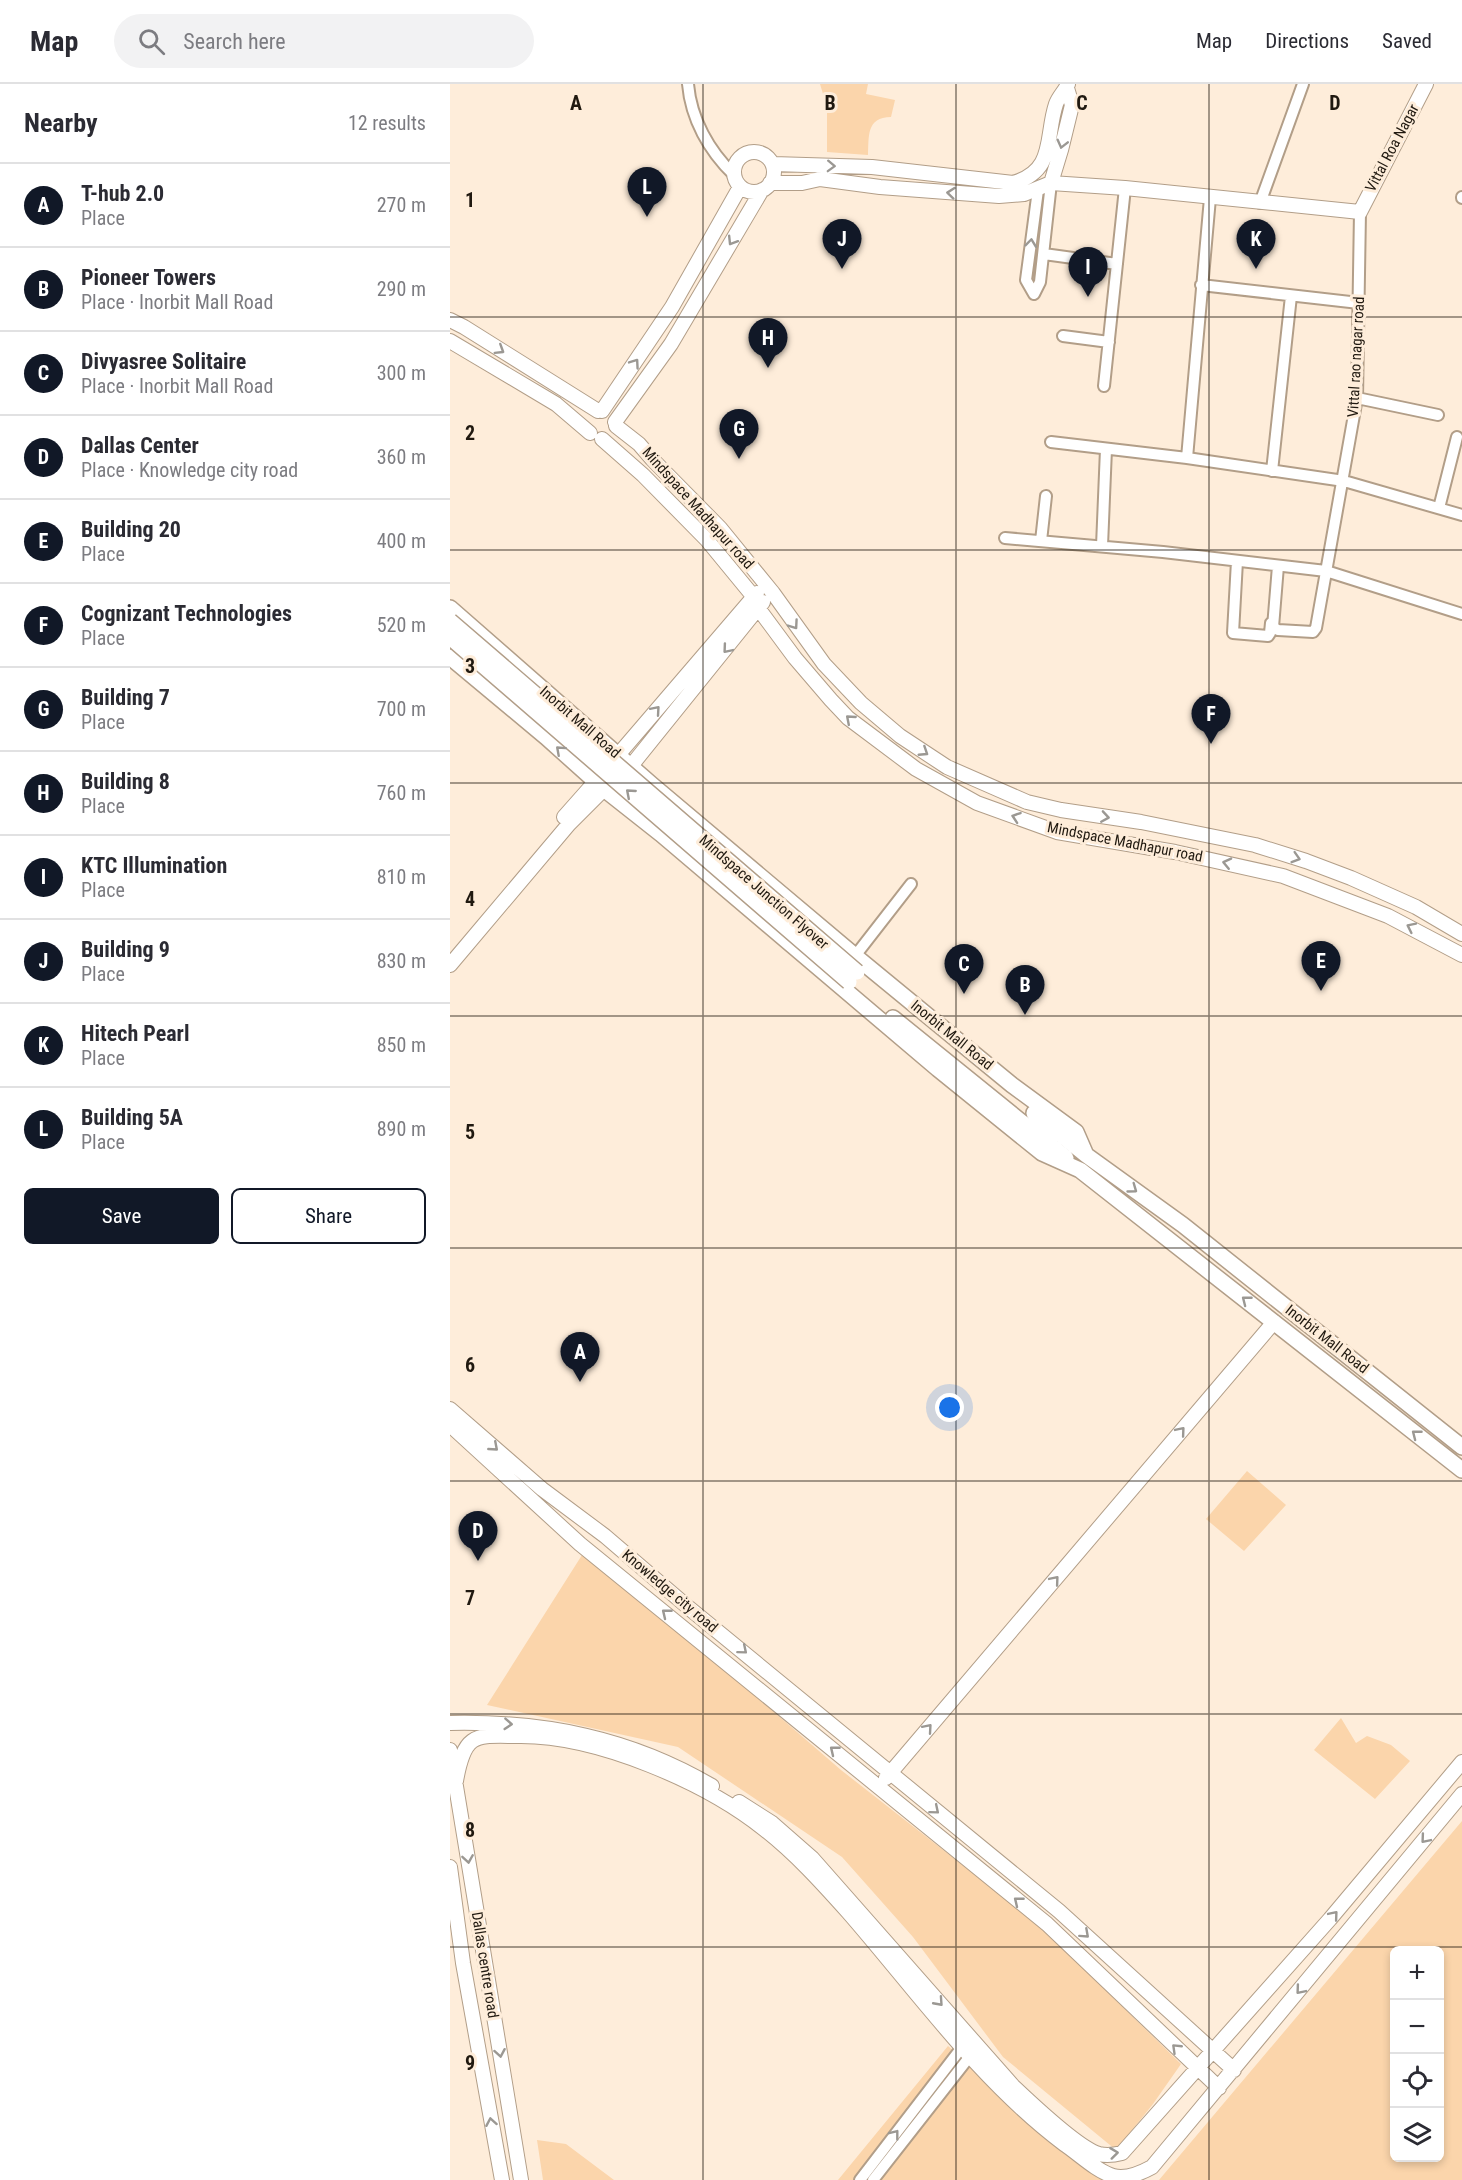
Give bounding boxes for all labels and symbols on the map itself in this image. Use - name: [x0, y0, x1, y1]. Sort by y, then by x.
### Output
- text: A: [570, 91, 582, 115]
- text: B: [824, 91, 836, 115]
- text: C: [1076, 91, 1088, 115]
- text: D: [1329, 91, 1341, 115]
- street label: Vittal Roa Nagar: [1361, 101, 1423, 195]
- one-way arrow: [1057, 139, 1070, 149]
- one-way arrow: [827, 159, 836, 172]
- pin: L: [628, 168, 666, 217]
- one-way arrow: [947, 187, 956, 200]
- text: 1: [465, 188, 475, 212]
- pin: J: [822, 220, 862, 269]
- pin: K: [1236, 220, 1276, 269]
- one-way arrow: [728, 235, 740, 245]
- one-way arrow: [1024, 238, 1037, 248]
- pin: I: [1068, 248, 1108, 297]
- street label: Vittal rao nagar road: [1344, 296, 1368, 418]
- pin: H: [748, 318, 788, 368]
- one-way arrow: [494, 342, 505, 353]
- one-way arrow: [628, 359, 639, 370]
- pin: G: [720, 410, 758, 459]
- text: 2: [465, 421, 475, 445]
- street label: Mindspace Madhapur road: [638, 443, 758, 573]
- one-way arrow: [787, 618, 798, 629]
- one-way arrow: [723, 642, 734, 653]
- text: 3: [465, 654, 475, 678]
- street label: Inorbit Mall Road: [536, 682, 624, 762]
- pin: F: [1192, 694, 1230, 744]
- one-way arrow: [649, 706, 660, 717]
- one-way arrow: [846, 715, 857, 726]
- one-way arrow: [917, 745, 928, 756]
- one-way arrow: [557, 746, 567, 757]
- one-way arrow: [626, 789, 637, 800]
- one-way arrow: [1101, 810, 1110, 822]
- one-way arrow: [1012, 812, 1022, 825]
- street label: Mindspace Madhapur road: [1046, 818, 1204, 866]
- street label: Mindspace Junction Flyover: [696, 831, 833, 953]
- one-way arrow: [1290, 851, 1301, 863]
- one-way arrow: [1222, 857, 1232, 870]
- text: 4: [465, 887, 475, 911]
- one-way arrow: [1406, 923, 1417, 935]
- pin: E: [1302, 942, 1340, 991]
- pin: C: [944, 944, 984, 994]
- pin: B: [1006, 966, 1044, 1015]
- street label: Inorbit Mall Road: [907, 996, 997, 1074]
- text: 5: [465, 1120, 475, 1144]
- one-way arrow: [1127, 1182, 1138, 1193]
- one-way arrow: [1242, 1297, 1253, 1308]
- street label: Inorbit Mall Road: [1282, 1301, 1372, 1377]
- pin: A: [560, 1332, 600, 1382]
- text: 6: [465, 1353, 475, 1377]
- your location: [935, 1393, 964, 1422]
- one-way arrow: [1174, 1427, 1185, 1438]
- one-way arrow: [1411, 1431, 1422, 1442]
- one-way arrow: [487, 1440, 498, 1451]
- pin: D: [459, 1512, 498, 1561]
- street label: Knowledge city road: [618, 1546, 722, 1636]
- one-way arrow: [1047, 1576, 1058, 1587]
- text: 7: [465, 1586, 475, 1610]
- one-way arrow: [662, 1610, 673, 1621]
- one-way arrow: [736, 1643, 747, 1654]
- one-way arrow: [504, 1717, 513, 1730]
- one-way arrow: [921, 1724, 932, 1735]
- one-way arrow: [830, 1746, 841, 1757]
- one-way arrow: [928, 1802, 939, 1813]
- text: 8: [465, 1818, 475, 1842]
- one-way arrow: [1421, 1832, 1432, 1843]
- one-way arrow: [461, 1854, 474, 1864]
- one-way arrow: [1014, 1897, 1025, 1908]
- street label: Dallas centre road: [468, 1911, 502, 2019]
- one-way arrow: [1327, 1911, 1338, 1922]
- one-way arrow: [1079, 1927, 1089, 1938]
- one-way arrow: [1297, 1983, 1308, 1994]
- one-way arrow: [932, 1995, 943, 2006]
- one-way arrow: [1173, 2044, 1183, 2055]
- one-way arrow: [493, 2047, 506, 2057]
- text: 9: [465, 2051, 475, 2075]
- one-way arrow: [486, 2118, 498, 2127]
- one-way arrow: [888, 2129, 899, 2140]
- one-way arrow: [1109, 2147, 1118, 2160]

